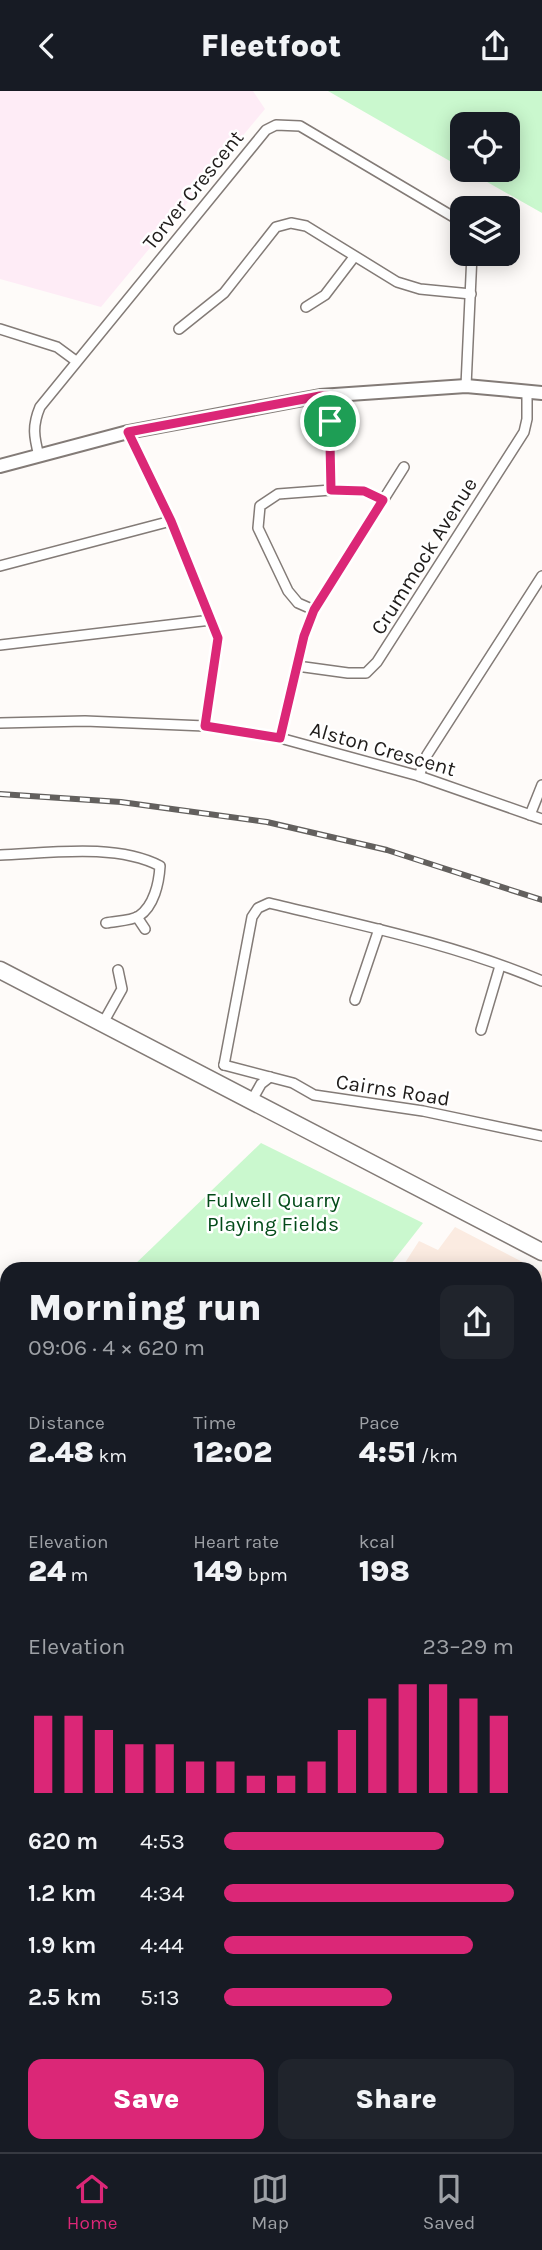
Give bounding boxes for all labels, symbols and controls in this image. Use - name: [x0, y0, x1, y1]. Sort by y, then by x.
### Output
- icon: back: [28, 27, 66, 65]
- text: Fleetfoot: [201, 27, 341, 64]
- icon: share: [476, 27, 514, 65]
- map controls: [450, 112, 520, 266]
- button: locate: [450, 112, 520, 182]
- street label: Torver Crescent: [138, 126, 248, 254]
- button: layers: [450, 196, 520, 266]
- pin: [300, 391, 360, 451]
- icon: arrive: [311, 402, 349, 440]
- street label: Crummock Avenue: [366, 473, 482, 639]
- street label: Alston Crescent: [307, 717, 459, 781]
- street label: Cairns Road: [334, 1069, 452, 1111]
- park label: Fulwell Quarry Playing Fields: [206, 1188, 341, 1236]
- text: Morning run: [28, 1285, 262, 1330]
- button: share: [440, 1285, 514, 1359]
- text: 09:06 · 4 × 620 m: [28, 1334, 205, 1361]
- text: Distance: [28, 1412, 105, 1434]
- text: Time: [193, 1412, 236, 1434]
- text: Pace: [359, 1412, 399, 1434]
- text: 2.48: [28, 1434, 94, 1470]
- text: 12:02: [193, 1434, 272, 1470]
- text: 4:51: [359, 1434, 417, 1470]
- text: km: [94, 1445, 127, 1467]
- text: /km: [417, 1445, 458, 1467]
- text: Elevation: [28, 1531, 108, 1553]
- text: Heart rate: [193, 1531, 279, 1553]
- text: kcal: [359, 1531, 395, 1553]
- text: 24: [28, 1553, 66, 1589]
- text: 149: [193, 1553, 243, 1589]
- text: 198: [359, 1553, 410, 1589]
- text: m: [66, 1564, 88, 1586]
- text: bpm: [243, 1564, 288, 1586]
- text: Elevation: [28, 1633, 125, 1660]
- text: 23–29 m: [423, 1633, 514, 1660]
- text: 620 m: [28, 1828, 98, 1855]
- text: 4:53: [140, 1828, 185, 1855]
- text: 1.2 km: [28, 1880, 96, 1907]
- text: 4:34: [140, 1880, 185, 1907]
- text: 1.9 km: [28, 1932, 96, 1959]
- text: 4:44: [140, 1932, 184, 1959]
- text: 2.5 km: [28, 1984, 102, 2011]
- text: 5:13: [140, 1984, 179, 2011]
- button: Save: [28, 2059, 264, 2139]
- button: Share: [278, 2059, 514, 2139]
- tab: Home: [67, 2170, 117, 2234]
- tab: Map: [251, 2170, 289, 2234]
- tab: Saved: [423, 2170, 475, 2234]

